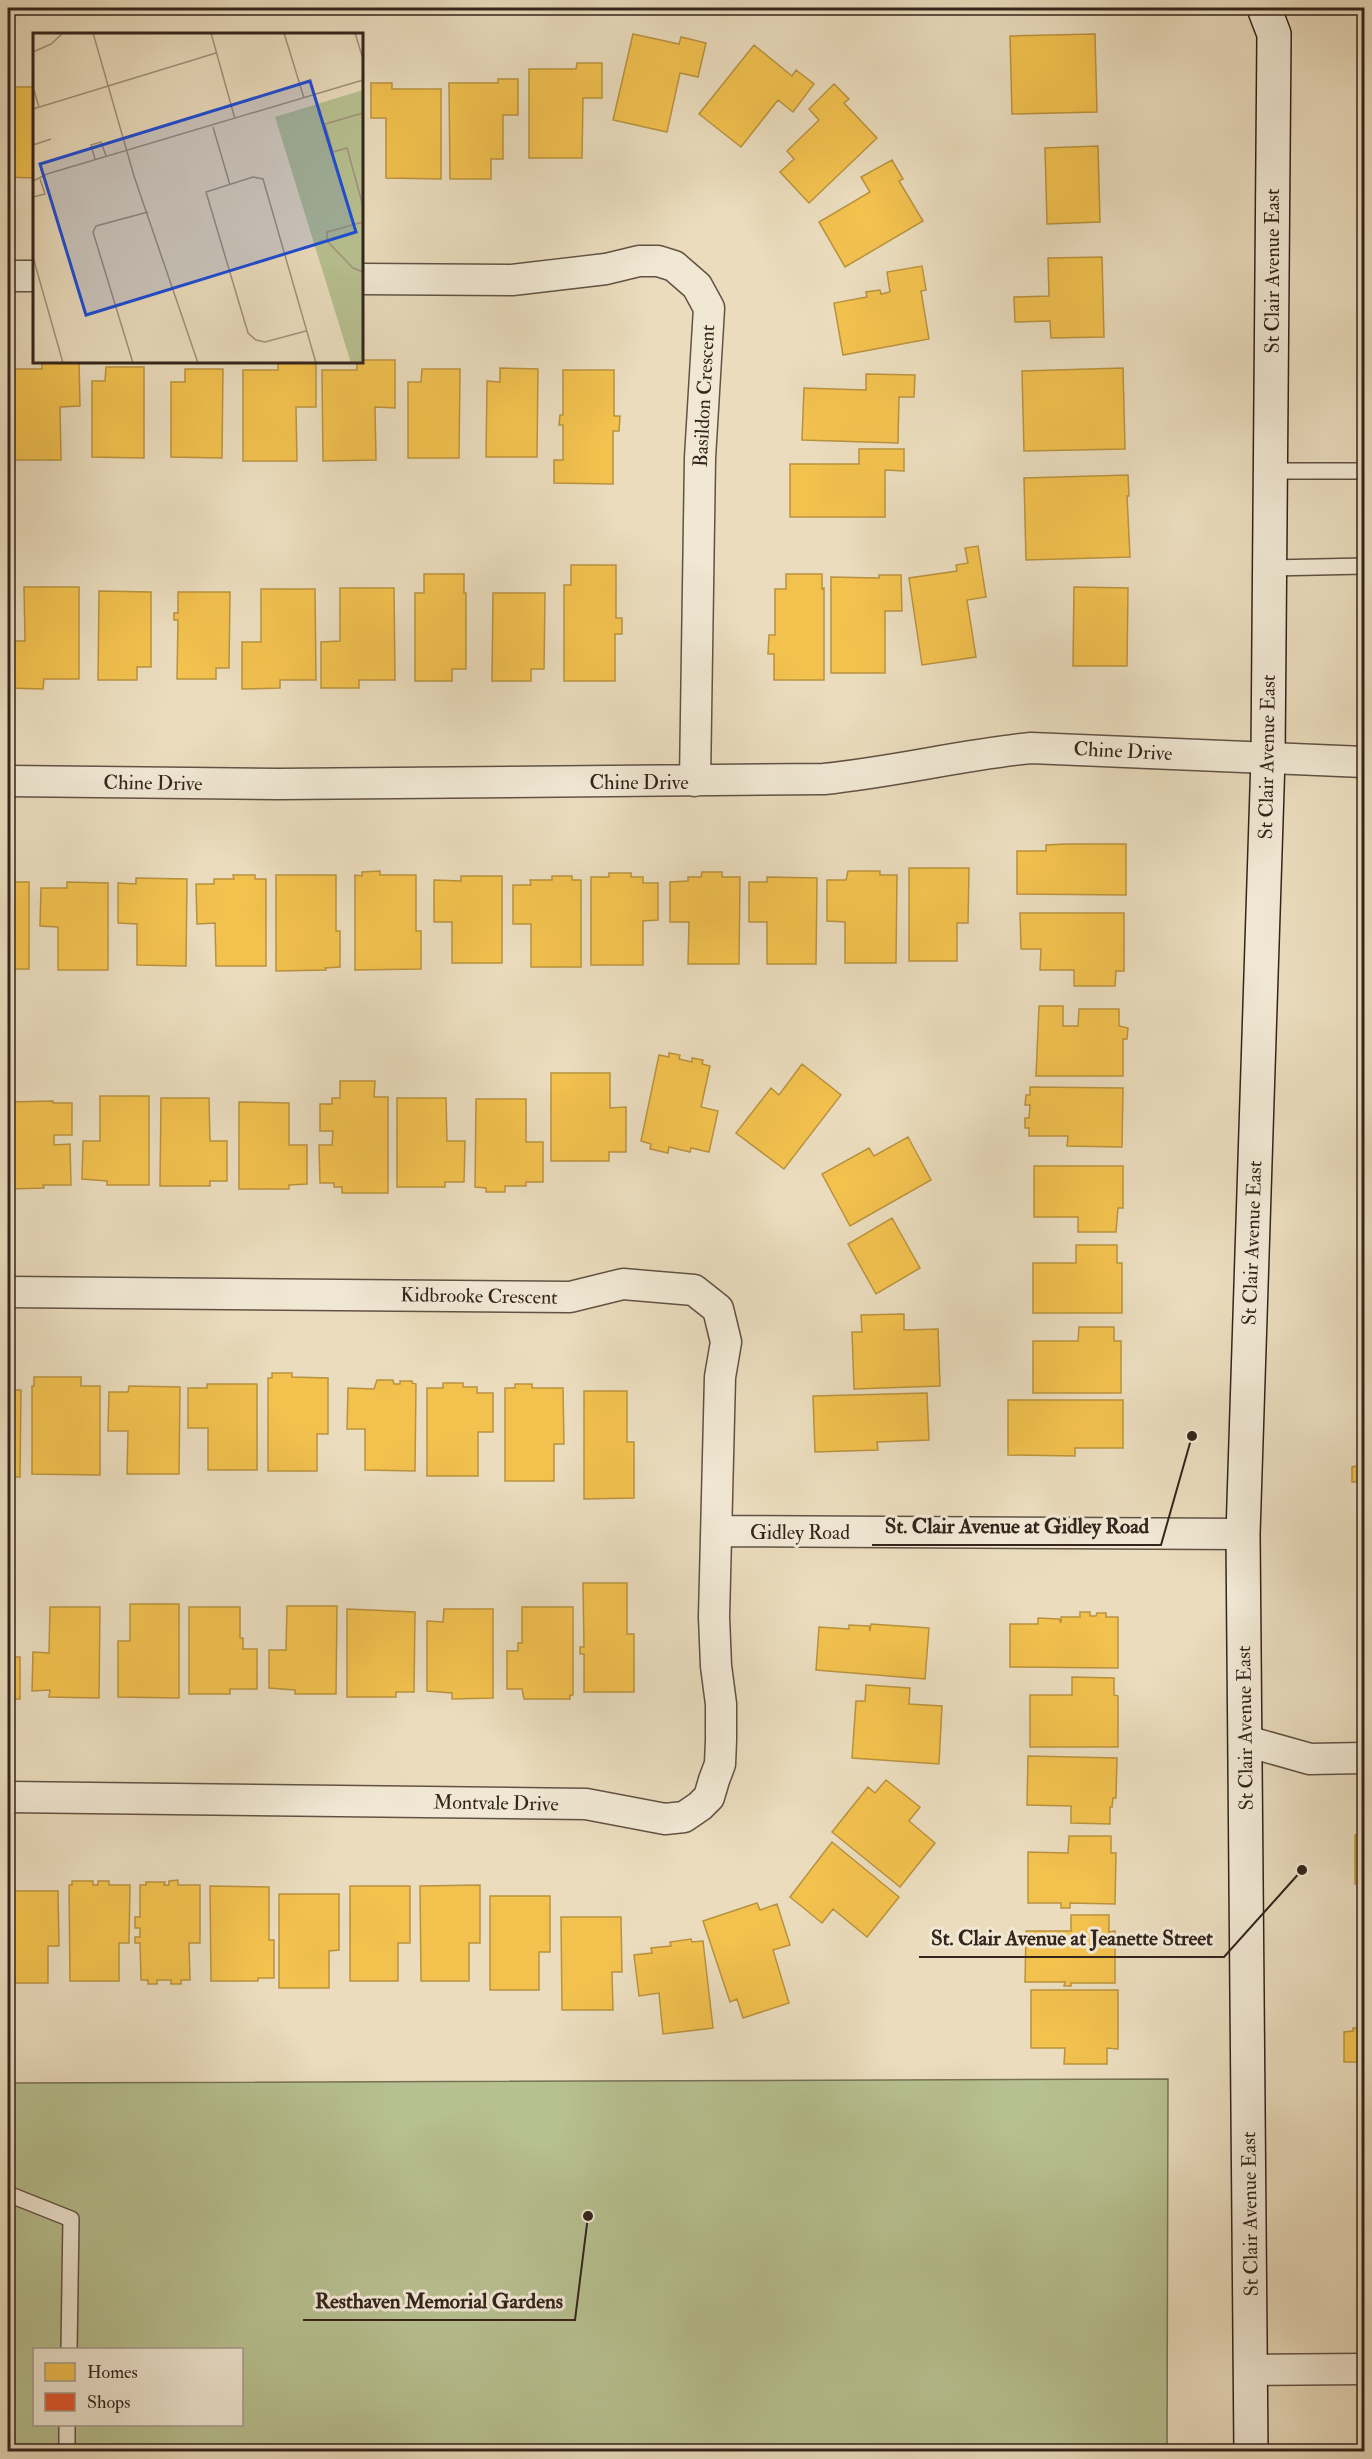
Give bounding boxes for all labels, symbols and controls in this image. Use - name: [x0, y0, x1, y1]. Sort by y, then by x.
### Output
- inset map: [33, 33, 363, 363]
- street label: St Clair Avenue East: [1260, 188, 1285, 353]
- street label: Basildon Crescent: [688, 324, 720, 468]
- street label: St Clair Avenue East: [1253, 674, 1281, 840]
- street label: Chine Drive: [1073, 736, 1173, 766]
- street label: Chine Drive: [103, 770, 203, 796]
- street label: Chine Drive: [589, 770, 689, 795]
- street label: St Clair Avenue East: [1237, 1160, 1267, 1326]
- street label: Kidbrooke Crescent: [400, 1282, 558, 1310]
- callout: St. Clair Avenue at Gidley Road: [872, 1506, 1161, 1545]
- text: St. Clair Avenue at Gidley Road: [885, 1513, 1150, 1540]
- street label: Gidley Road: [750, 1520, 850, 1545]
- street label: St Clair Avenue East: [1231, 1645, 1259, 1811]
- street label: Montvale Drive: [433, 1789, 559, 1817]
- callout: St. Clair Avenue at Jeanette Street: [919, 1918, 1224, 1957]
- text: St. Clair Avenue at Jeanette Street: [931, 1925, 1213, 1952]
- street label: St Clair Avenue East: [1236, 2131, 1264, 2297]
- callout: Resthaven Memorial Gardens: [303, 2281, 575, 2320]
- text: Resthaven Memorial Gardens: [315, 2288, 563, 2315]
- legend: [33, 2348, 243, 2426]
- text: Homes: [87, 2361, 138, 2384]
- text: Shops: [87, 2391, 130, 2414]

